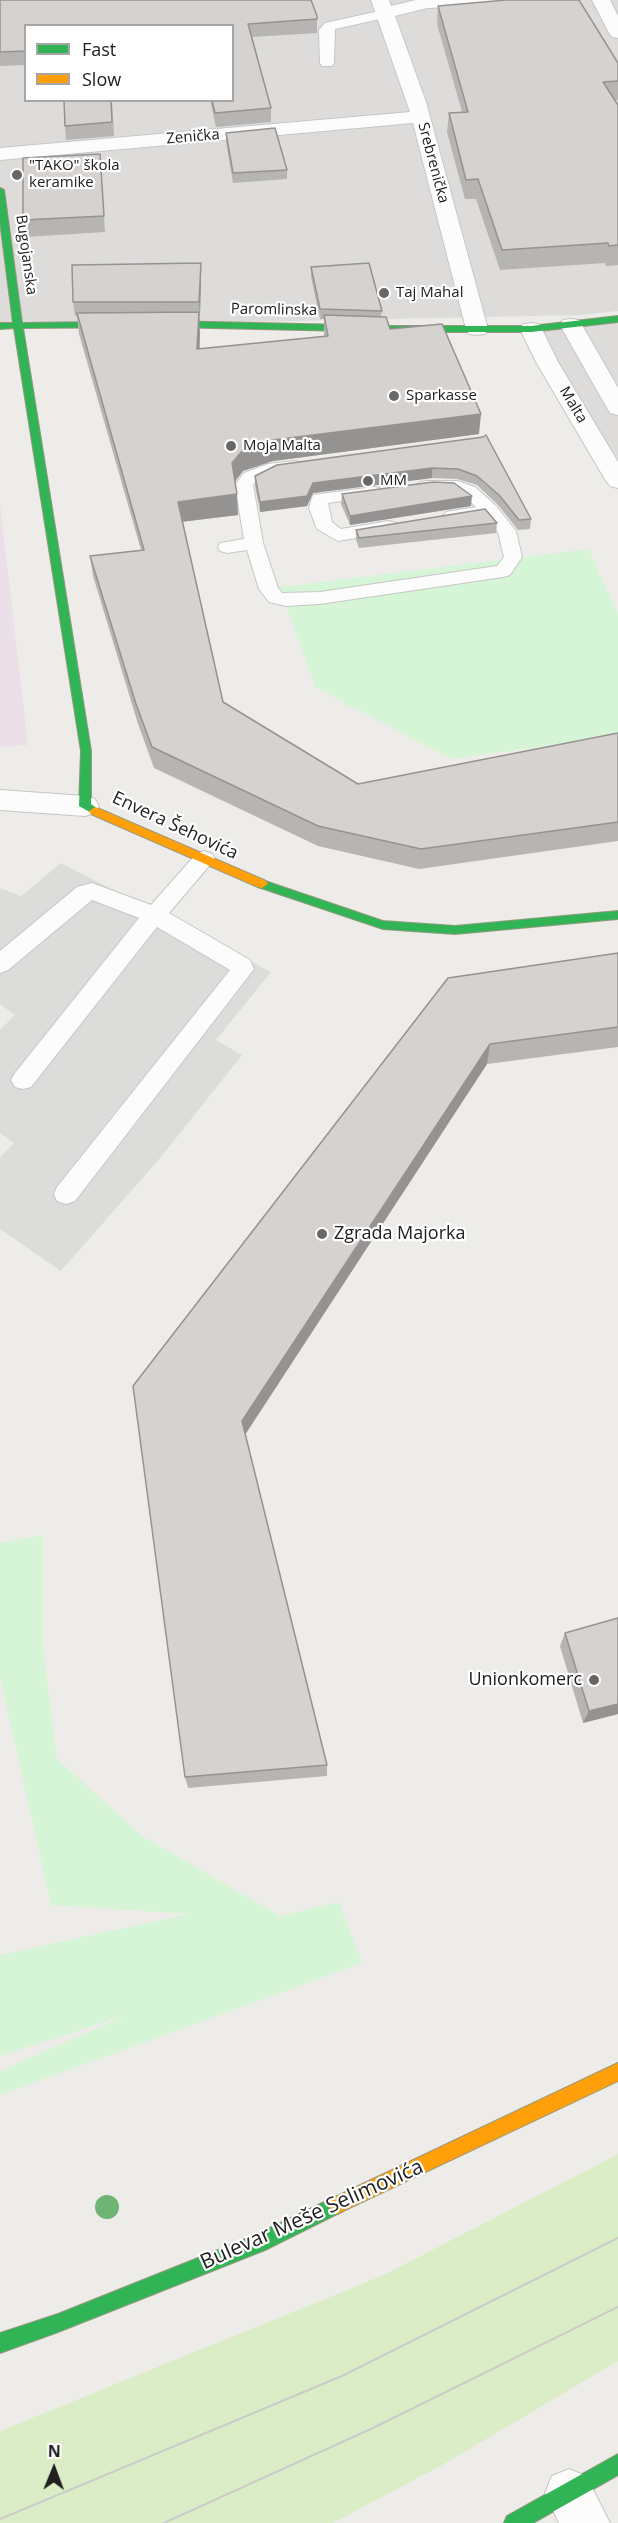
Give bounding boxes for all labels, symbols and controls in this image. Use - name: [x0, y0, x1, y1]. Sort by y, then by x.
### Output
- legend: [24, 24, 234, 102]
- text: Fast: [82, 37, 116, 61]
- text: Slow: [82, 67, 121, 91]
- street label: Srebrenička: [414, 121, 452, 205]
- street label: Zenička: [166, 126, 220, 148]
- place label: "TAKO" škola keramike: [29, 157, 120, 192]
- marker: "TAKO" škola keramike: [10, 168, 24, 182]
- street label: Bugojanska: [11, 214, 41, 296]
- place label: Taj Mahal: [396, 284, 463, 302]
- marker: Taj Mahal: [377, 286, 391, 300]
- street label: Paromlinska: [231, 300, 317, 320]
- street label: Malta: [555, 384, 591, 426]
- place label: Sparkasse: [406, 387, 477, 405]
- marker: Sparkasse: [387, 389, 401, 403]
- place label: Moja Malta: [243, 437, 321, 455]
- marker: Moja Malta: [224, 439, 238, 453]
- place label: MM: [380, 472, 407, 490]
- marker: MM: [361, 474, 375, 488]
- street label: Envera Šehovića: [109, 787, 241, 865]
- place label: Zgrada Majorka: [334, 1223, 466, 1245]
- marker: Zgrada Majorka: [315, 1227, 329, 1241]
- place label: Unionkomerc: [468, 1669, 582, 1691]
- marker: Unionkomerc: [587, 1673, 601, 1687]
- street label: Bulevar Meše Selimovića: [197, 2154, 427, 2276]
- north arrow: [24, 2439, 84, 2499]
- text: N: [48, 2440, 61, 2462]

